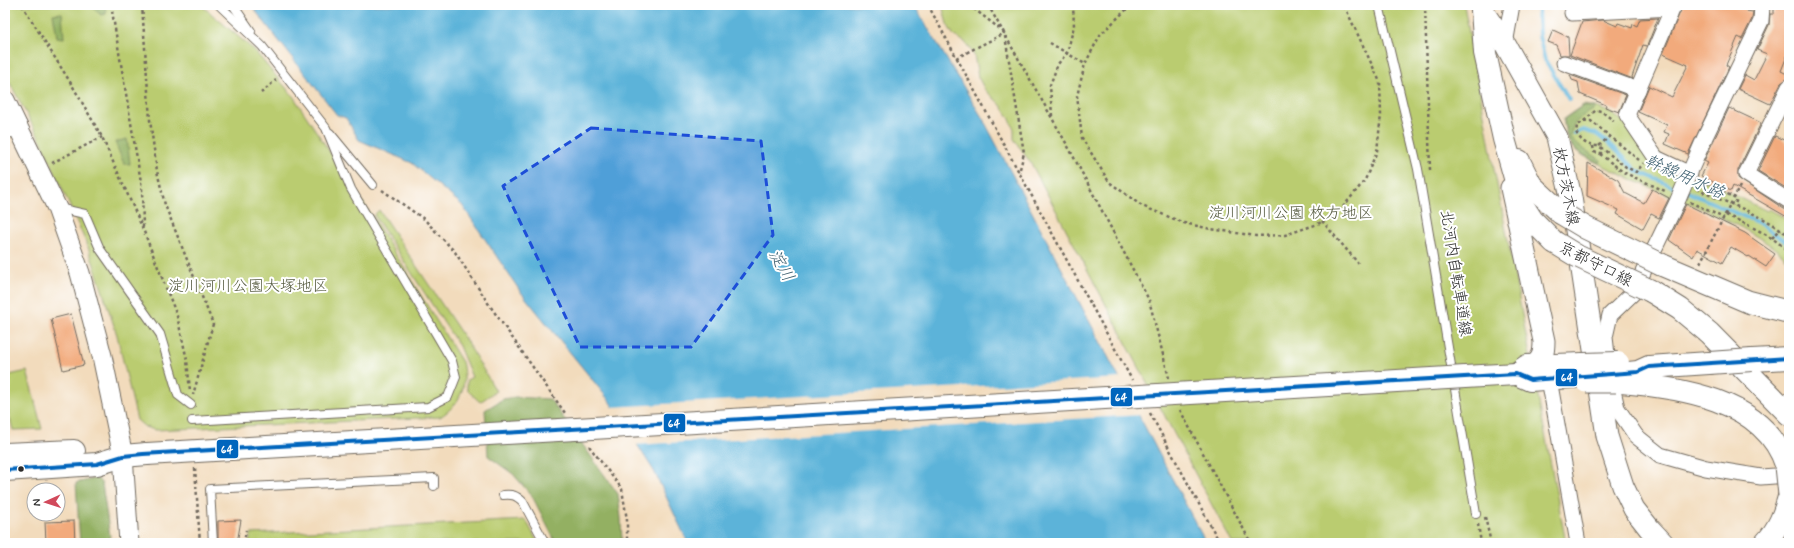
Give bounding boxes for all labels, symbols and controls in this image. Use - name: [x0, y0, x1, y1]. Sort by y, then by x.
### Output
- street label: 枚方茨木線: [1548, 145, 1583, 228]
- water label: 幹線用水路: [1641, 150, 1729, 205]
- park label: 淀川河川公園 枚方地区: [1209, 203, 1373, 224]
- street label: 北河内自転車道線: [1435, 208, 1476, 338]
- street label: 京都守口線: [1555, 237, 1636, 292]
- water label: 淀川: [763, 245, 799, 286]
- park label: 淀川河川公園大塚地区: [168, 276, 328, 297]
- line badge: 64: [1555, 368, 1578, 387]
- text: 64: [1561, 371, 1573, 385]
- line badge: 64: [1110, 387, 1133, 407]
- text: 64: [1115, 391, 1127, 405]
- line badge: 64: [663, 413, 686, 433]
- text: 64: [668, 417, 680, 431]
- line badge: 64: [216, 439, 239, 459]
- text: 64: [221, 443, 233, 457]
- unlabelled marker: [16, 464, 26, 474]
- north arrow: [26, 482, 66, 522]
- text: N: [30, 498, 44, 506]

